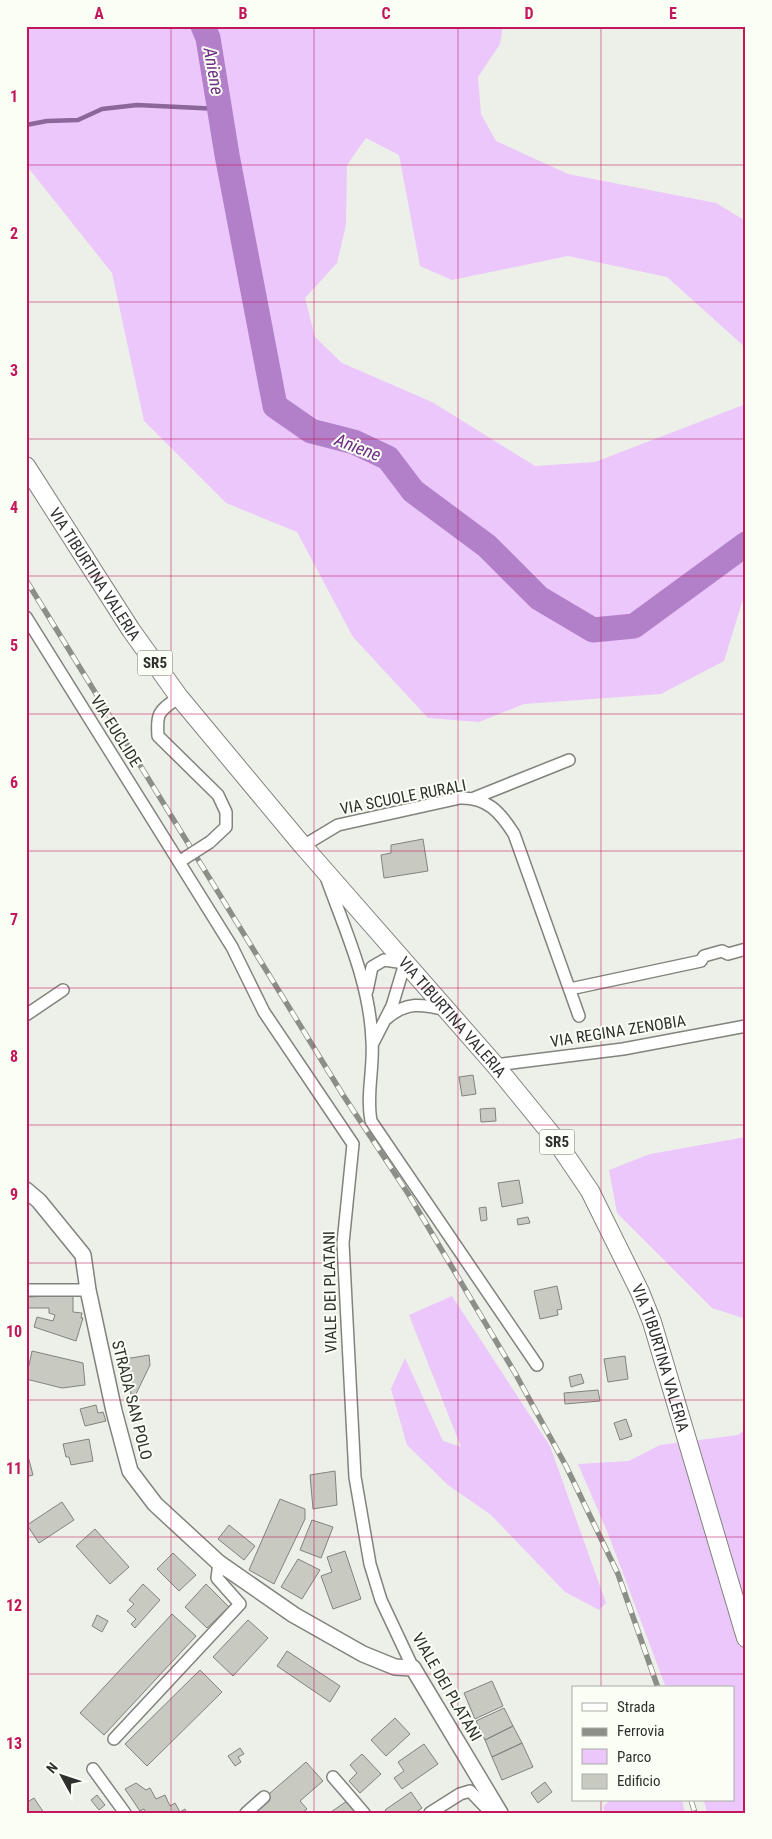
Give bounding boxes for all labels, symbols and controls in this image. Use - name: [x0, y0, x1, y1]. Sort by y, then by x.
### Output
- text: A: [94, 4, 104, 23]
- text: B: [239, 4, 248, 23]
- text: C: [381, 4, 391, 23]
- text: D: [524, 4, 534, 23]
- text: E: [669, 4, 677, 23]
- water label: Aniene: [199, 45, 228, 96]
- text: 1: [10, 87, 18, 106]
- text: 2: [10, 224, 18, 243]
- text: 3: [10, 361, 18, 380]
- water label: Aniene: [331, 428, 384, 465]
- text: 4: [10, 498, 18, 517]
- street label: VIA TIBURTINA VALERIA: [46, 504, 145, 644]
- text: 5: [10, 636, 18, 655]
- road number: SR5: [138, 650, 172, 676]
- street label: VIA EUCLIDE: [87, 692, 145, 770]
- text: 6: [10, 773, 18, 792]
- street label: VIA SCUOLE RURALI: [338, 775, 468, 819]
- text: 7: [10, 910, 18, 929]
- street label: VIA TIBURTINA VALERIA: [395, 953, 510, 1081]
- street label: VIA REGINA ZENOBIA: [549, 1011, 687, 1051]
- text: 8: [10, 1047, 18, 1066]
- road number: SR5: [540, 1130, 574, 1154]
- text: 9: [10, 1185, 18, 1204]
- street label: VIALE DEI PLATANI: [319, 1231, 341, 1353]
- street label: VIA TIBURTINA VALERIA: [628, 1281, 694, 1434]
- text: 10: [6, 1322, 22, 1341]
- street label: STRADA SAN POLO: [108, 1338, 156, 1462]
- text: 11: [6, 1459, 22, 1478]
- text: 12: [6, 1596, 22, 1615]
- street label: VIALE DEI PLATANI: [408, 1629, 486, 1745]
- legend: [572, 1686, 734, 1802]
- text: Strada: [617, 1698, 655, 1716]
- text: Ferrovia: [617, 1722, 665, 1740]
- text: 13: [6, 1734, 22, 1753]
- text: Parco: [617, 1748, 651, 1766]
- north arrow: [38, 1752, 88, 1802]
- text: N: [43, 1759, 61, 1776]
- text: Edificio: [617, 1772, 660, 1790]

